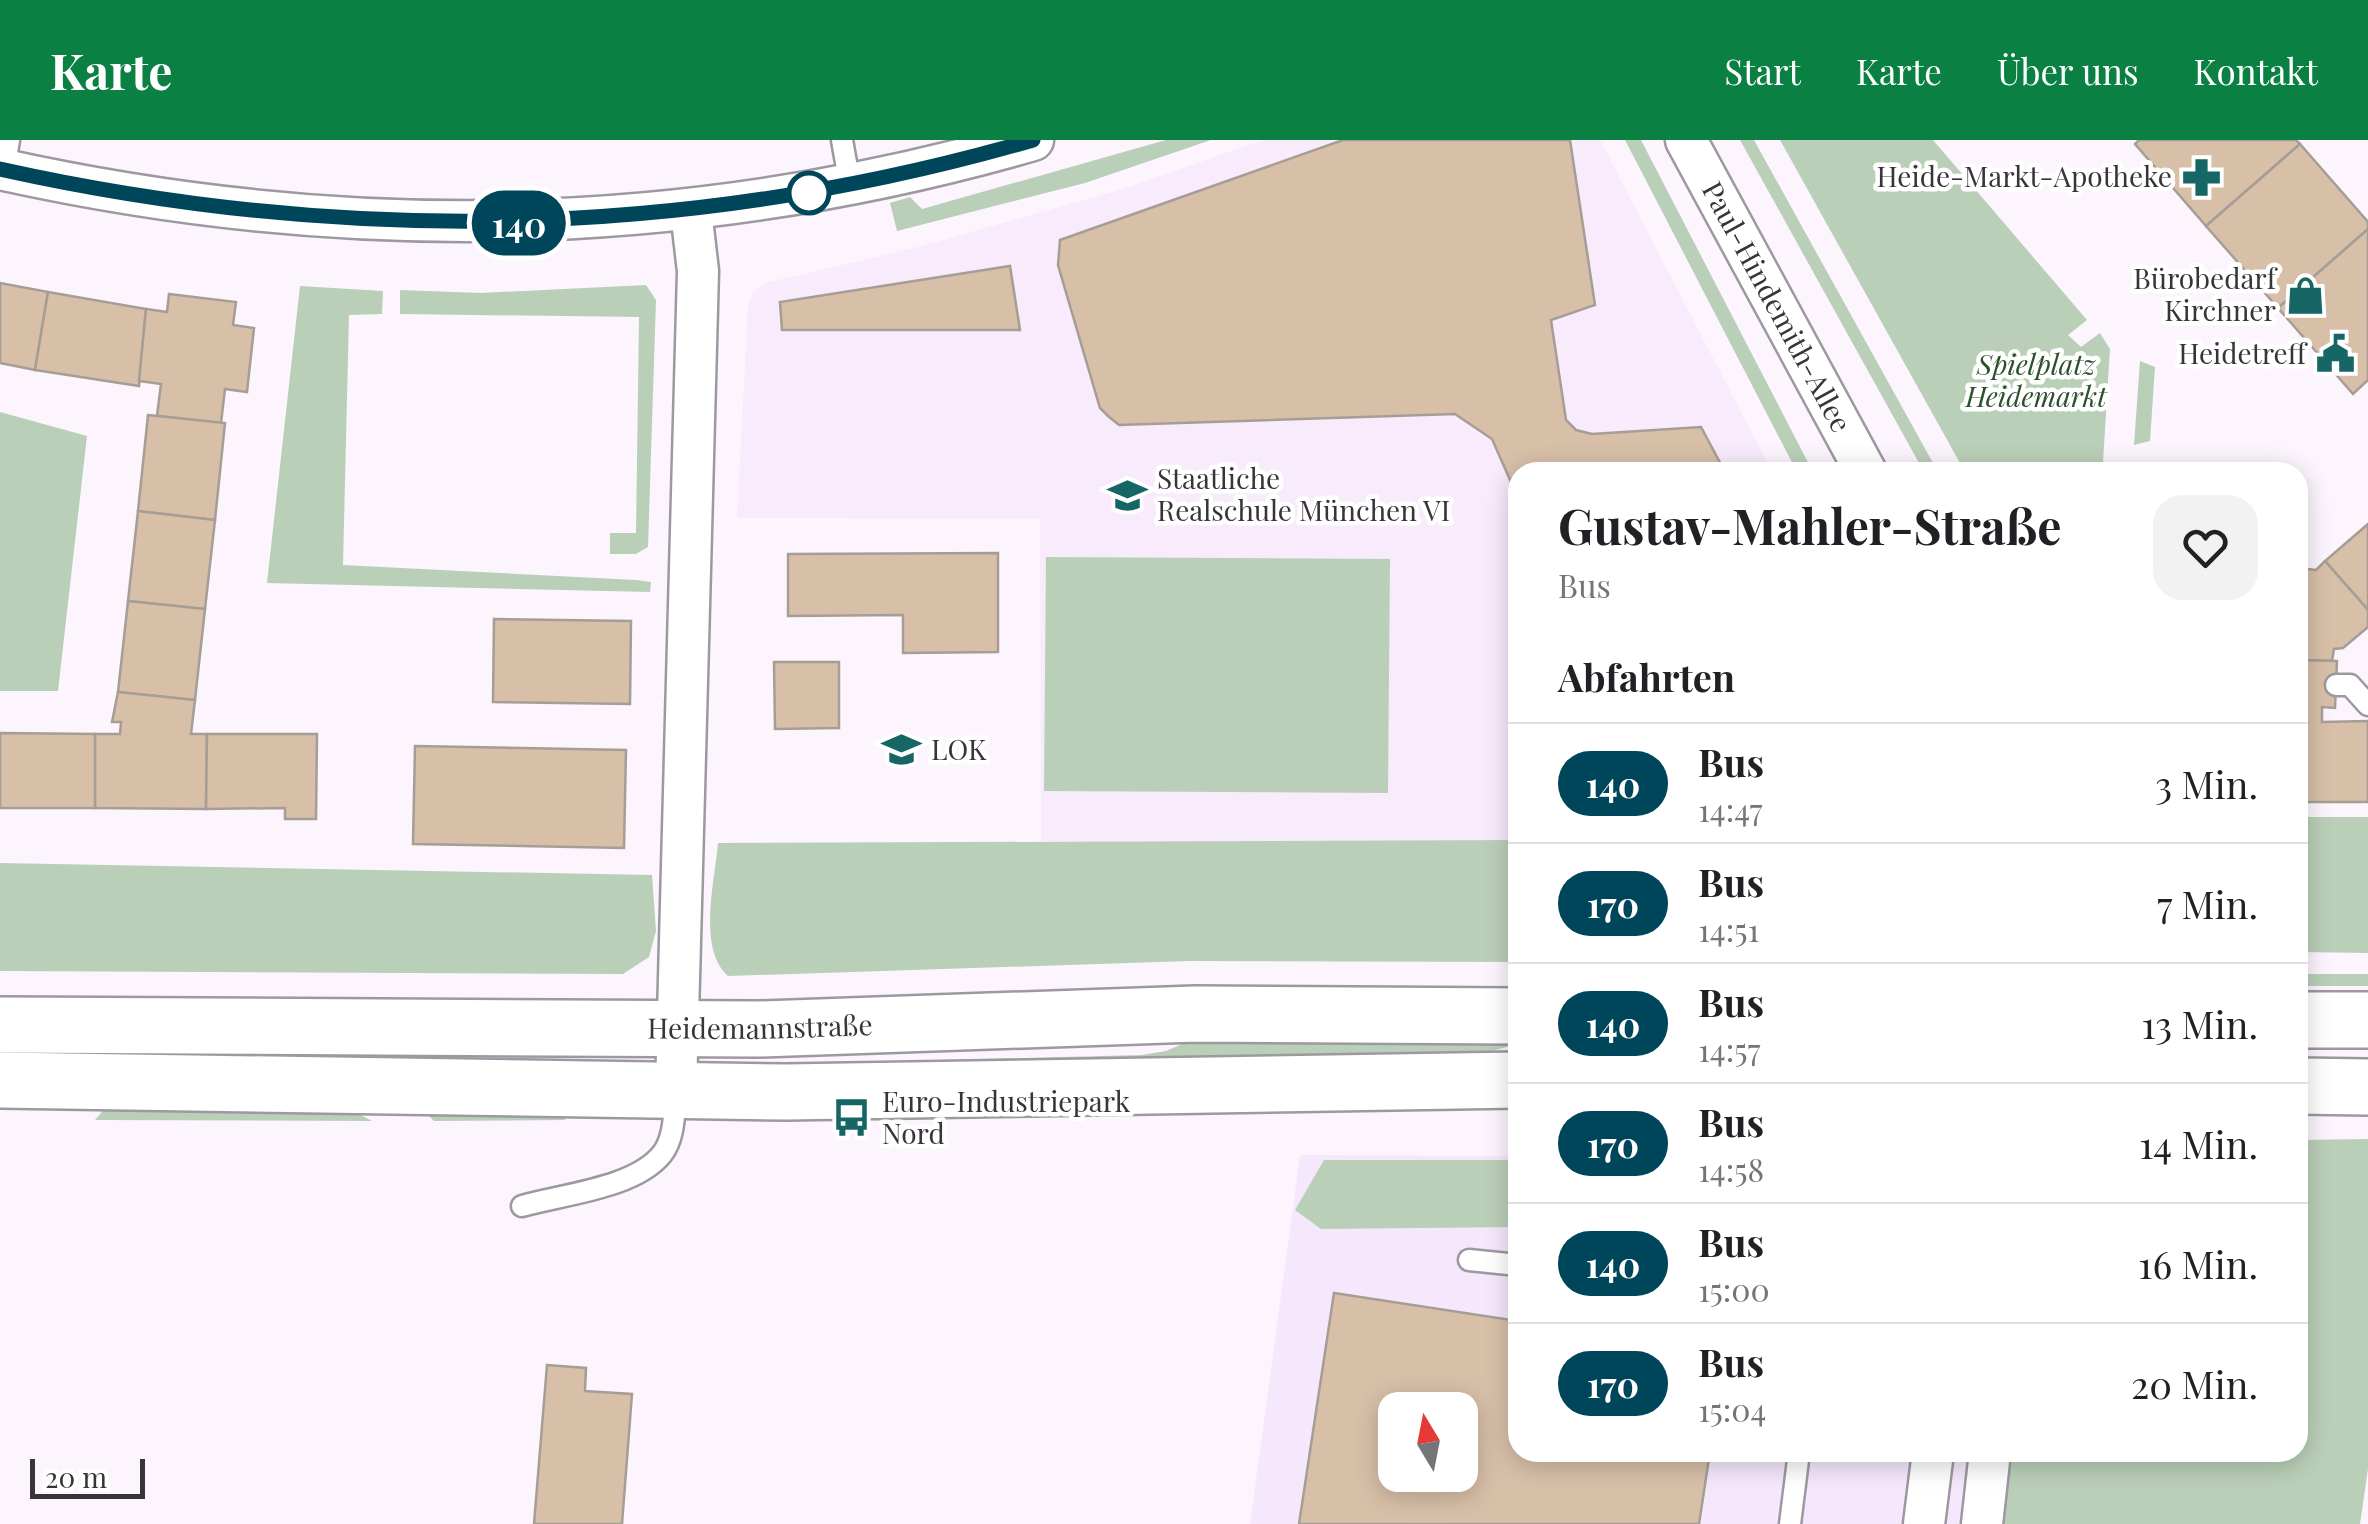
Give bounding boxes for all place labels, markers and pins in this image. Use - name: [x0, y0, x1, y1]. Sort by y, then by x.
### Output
- pharmacy icon: Heide-Markt-Apotheke: [2181, 156, 2223, 198]
- place label: Heide-Markt-Apotheke: [1877, 157, 2172, 194]
- unlabelled marker: [788, 172, 830, 214]
- place label: Bürobedarf Kirchner: [2133, 259, 2279, 328]
- shop icon: Bürobedarf Kirchner: [2285, 274, 2327, 316]
- public building icon: Heidetreff: [2315, 333, 2357, 375]
- place label: Heidetreff: [2178, 334, 2309, 371]
- place label: Staatliche Realschule München VI: [1157, 459, 1450, 528]
- school or university icon: Staatliche Realschule München VI: [1106, 474, 1148, 516]
- school or university icon: LOK: [880, 729, 922, 771]
- place label: LOK: [931, 730, 987, 767]
- place label: Euro-Industriepark Nord: [882, 1082, 1131, 1151]
- bus stop icon: Euro-Industriepark Nord: [831, 1097, 873, 1139]

